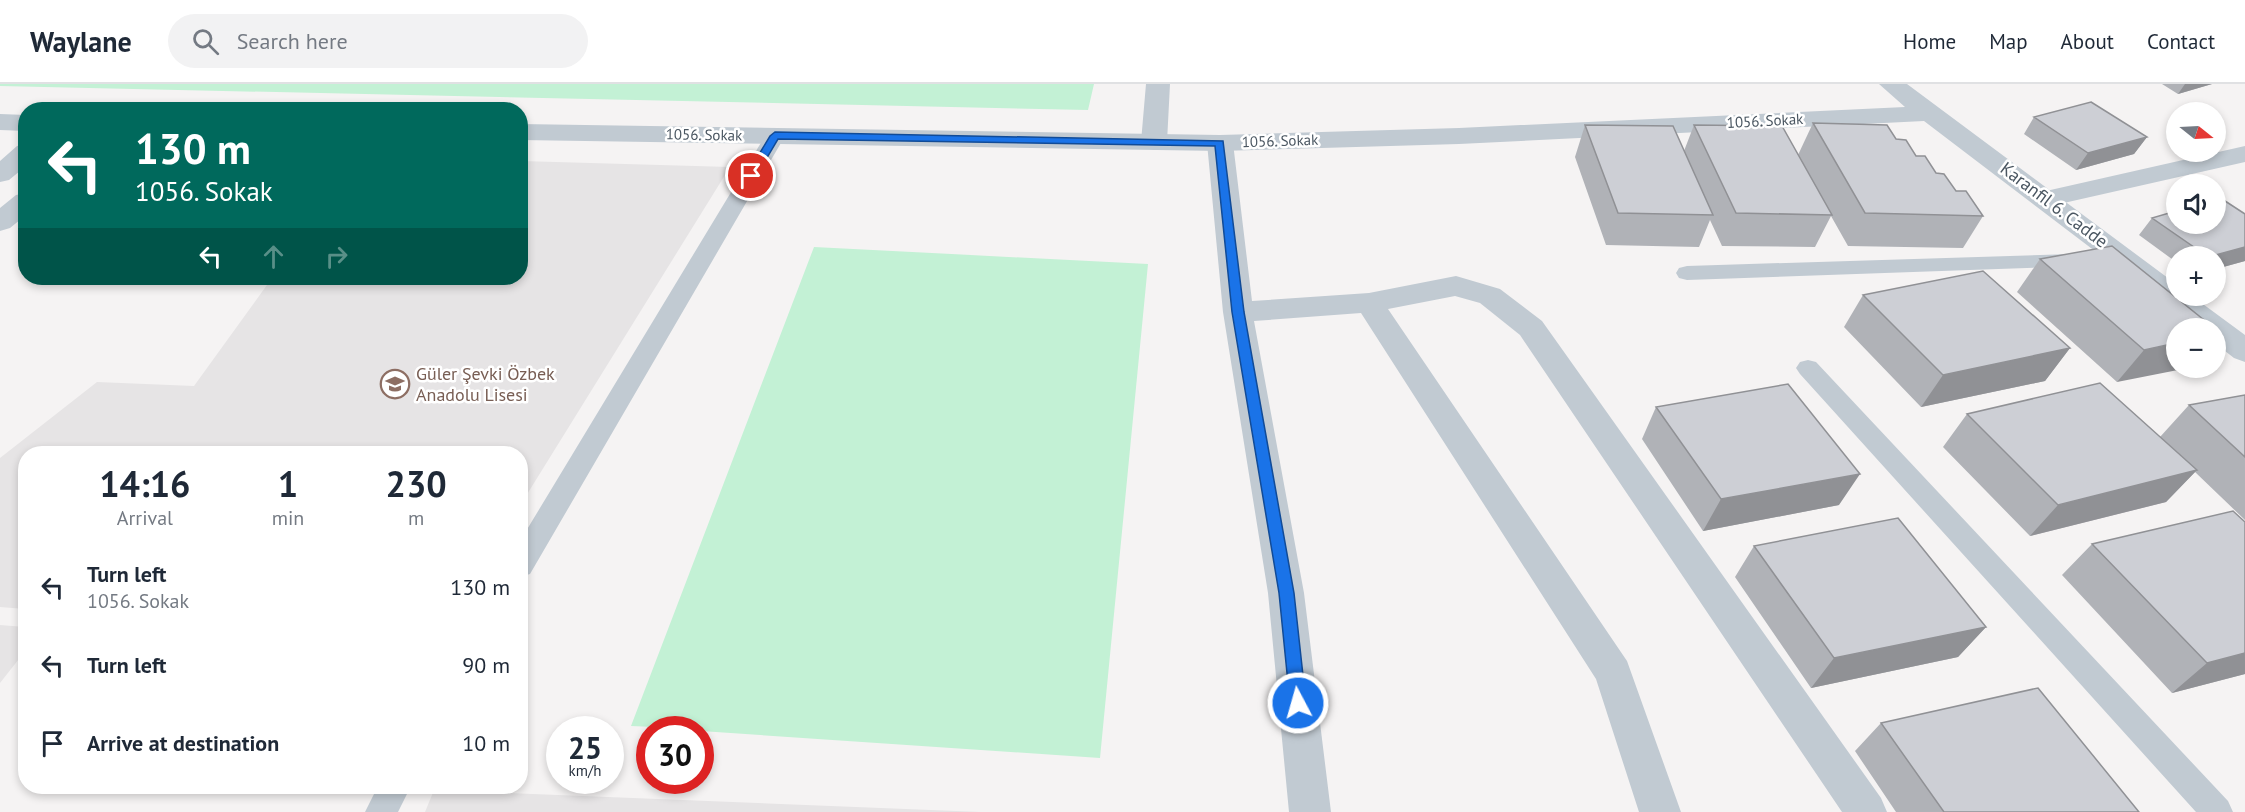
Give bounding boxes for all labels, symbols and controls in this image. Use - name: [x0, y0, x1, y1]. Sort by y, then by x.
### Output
- search box: [168, 14, 588, 68]
- text: Waylane: [30, 23, 132, 60]
- icon: search: [189, 25, 222, 58]
- text: Search here: [237, 27, 348, 55]
- text: Home: [1903, 28, 1956, 55]
- text: Map: [1989, 28, 2028, 55]
- text: About: [2061, 28, 2114, 55]
- text: Contact: [2147, 28, 2215, 55]
- north arrow: [2166, 102, 2226, 162]
- map controls: [2166, 102, 2226, 378]
- street label: 1056. Sokak: [1726, 109, 1805, 132]
- text: 130 m: [135, 121, 251, 176]
- street label: 1056. Sokak: [666, 124, 743, 145]
- icon: left: [36, 126, 114, 204]
- street label: 1056. Sokak: [1241, 130, 1319, 151]
- pin: [725, 150, 776, 201]
- street label: Karanfil 6. Cadde: [1996, 157, 2113, 252]
- icon: arrive: [734, 159, 767, 192]
- text: 1056. Sokak: [135, 174, 273, 208]
- button: sound: [2166, 174, 2226, 234]
- icon: left: [194, 240, 227, 273]
- icon: ahead: [257, 240, 290, 273]
- icon: right: [320, 240, 353, 273]
- button: +: [2166, 246, 2226, 306]
- button: −: [2166, 318, 2226, 378]
- place label: Güler Şevki Özbek Anadolu Lisesi: [416, 362, 555, 406]
- school or university icon: Güler Şevki Özbek Anadolu Lisesi: [379, 368, 411, 400]
- text: 14:16: [99, 460, 191, 507]
- text: 1: [278, 460, 298, 507]
- text: 230: [386, 460, 447, 507]
- text: Arrival: [117, 505, 173, 531]
- text: min: [272, 505, 304, 531]
- text: m: [408, 505, 424, 531]
- text: Turn left: [87, 560, 167, 588]
- icon: left: [36, 571, 69, 604]
- text: 130 m: [450, 573, 510, 601]
- text: 1056. Sokak: [87, 588, 189, 614]
- icon: left: [36, 649, 69, 682]
- text: Turn left: [87, 651, 167, 679]
- text: 90 m: [462, 651, 510, 679]
- position arrow: [1266, 671, 1330, 735]
- speed limit sign: 30: [636, 716, 714, 794]
- icon: arrive: [36, 727, 69, 760]
- text: 25: [568, 728, 602, 767]
- text: Arrive at destination: [87, 729, 279, 757]
- text: 10 m: [462, 729, 510, 757]
- text: km/h: [569, 761, 601, 780]

